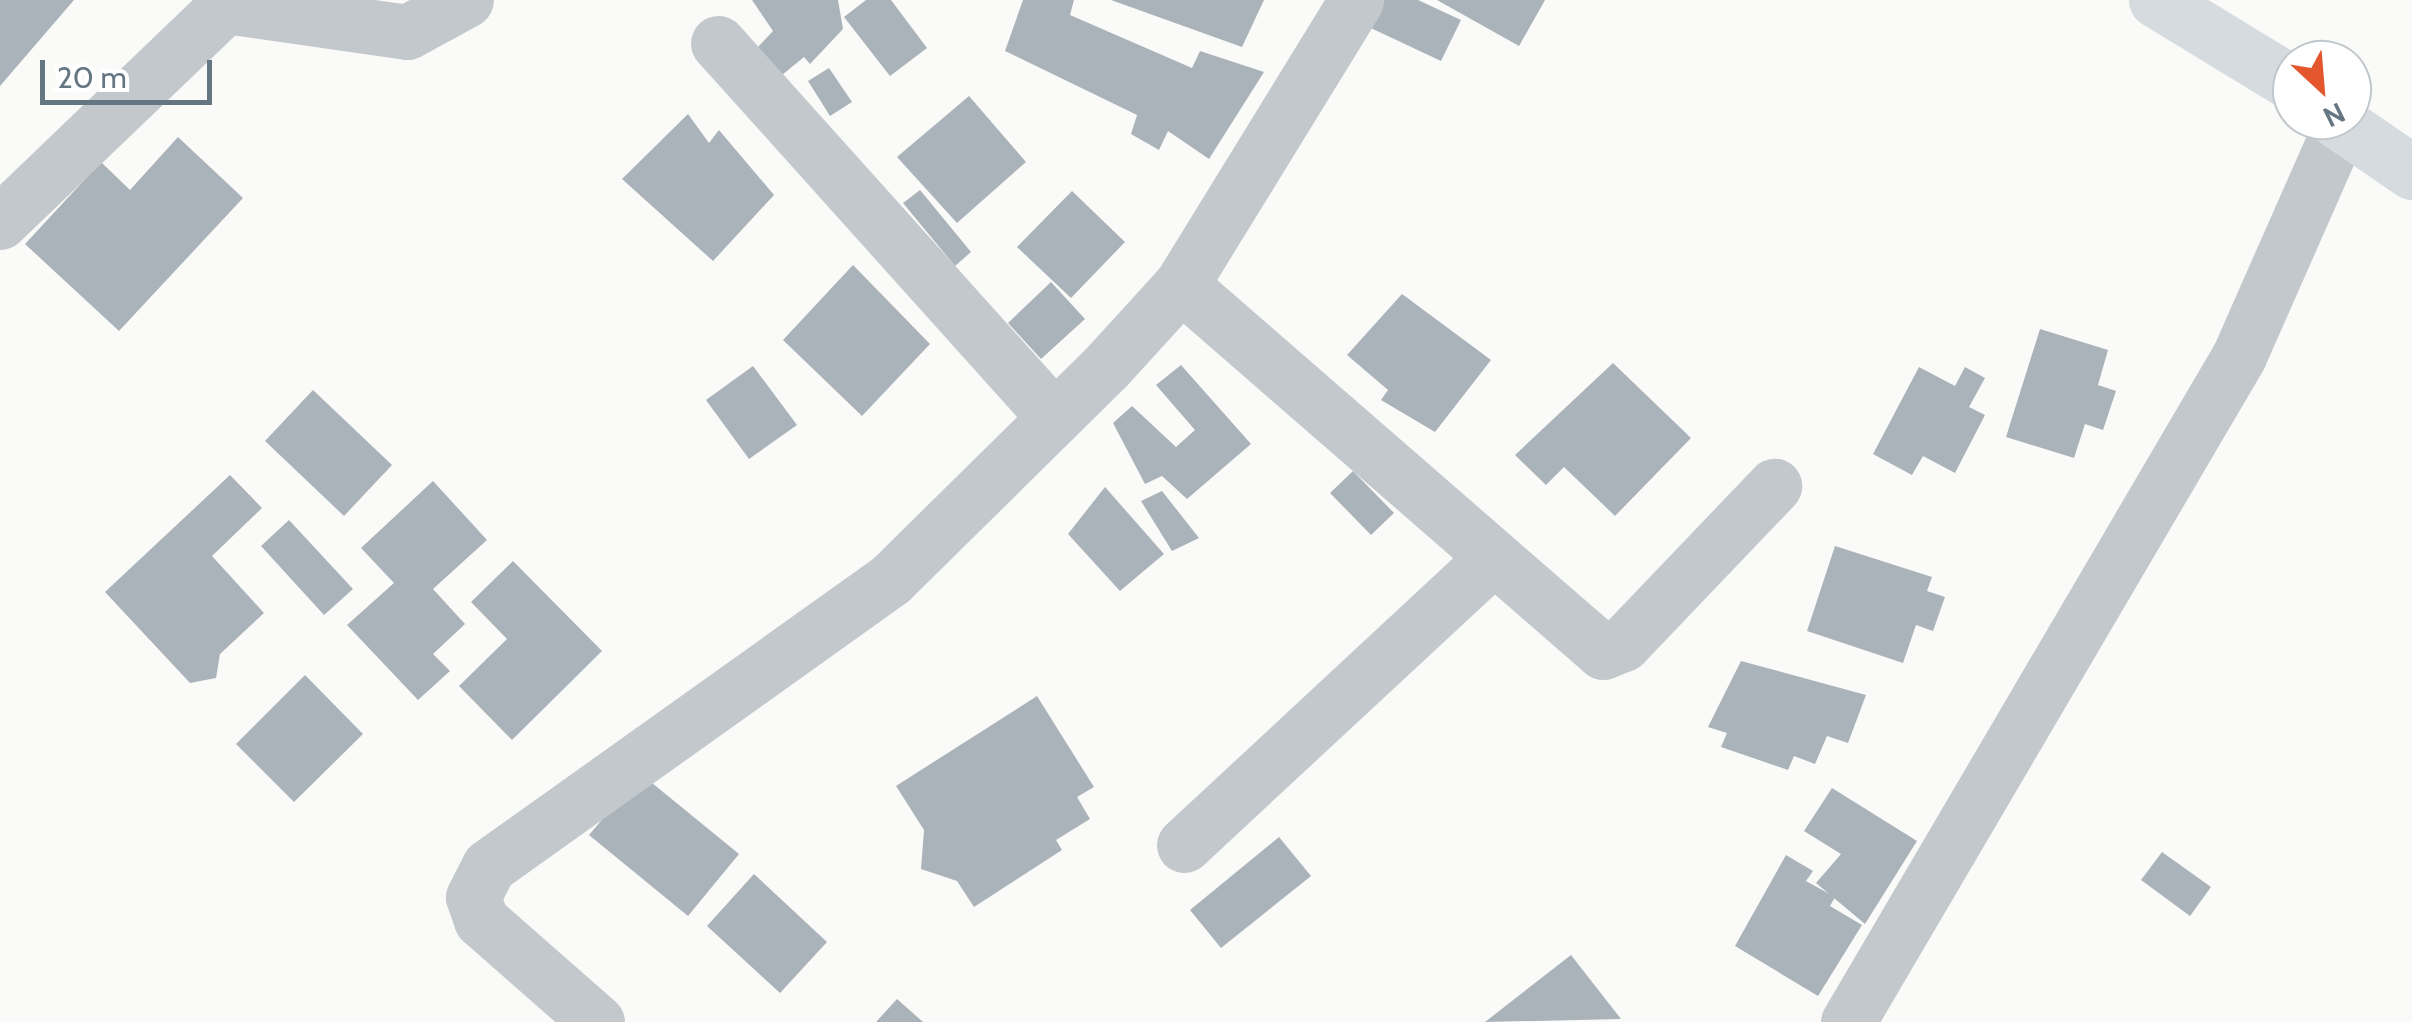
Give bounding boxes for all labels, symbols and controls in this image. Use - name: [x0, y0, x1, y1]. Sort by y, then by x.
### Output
- scale bar: [45, 40, 218, 102]
- north arrow: [2272, 40, 2372, 140]
- text: 20 m: [57, 59, 127, 96]
- text: N: [2318, 96, 2351, 135]

